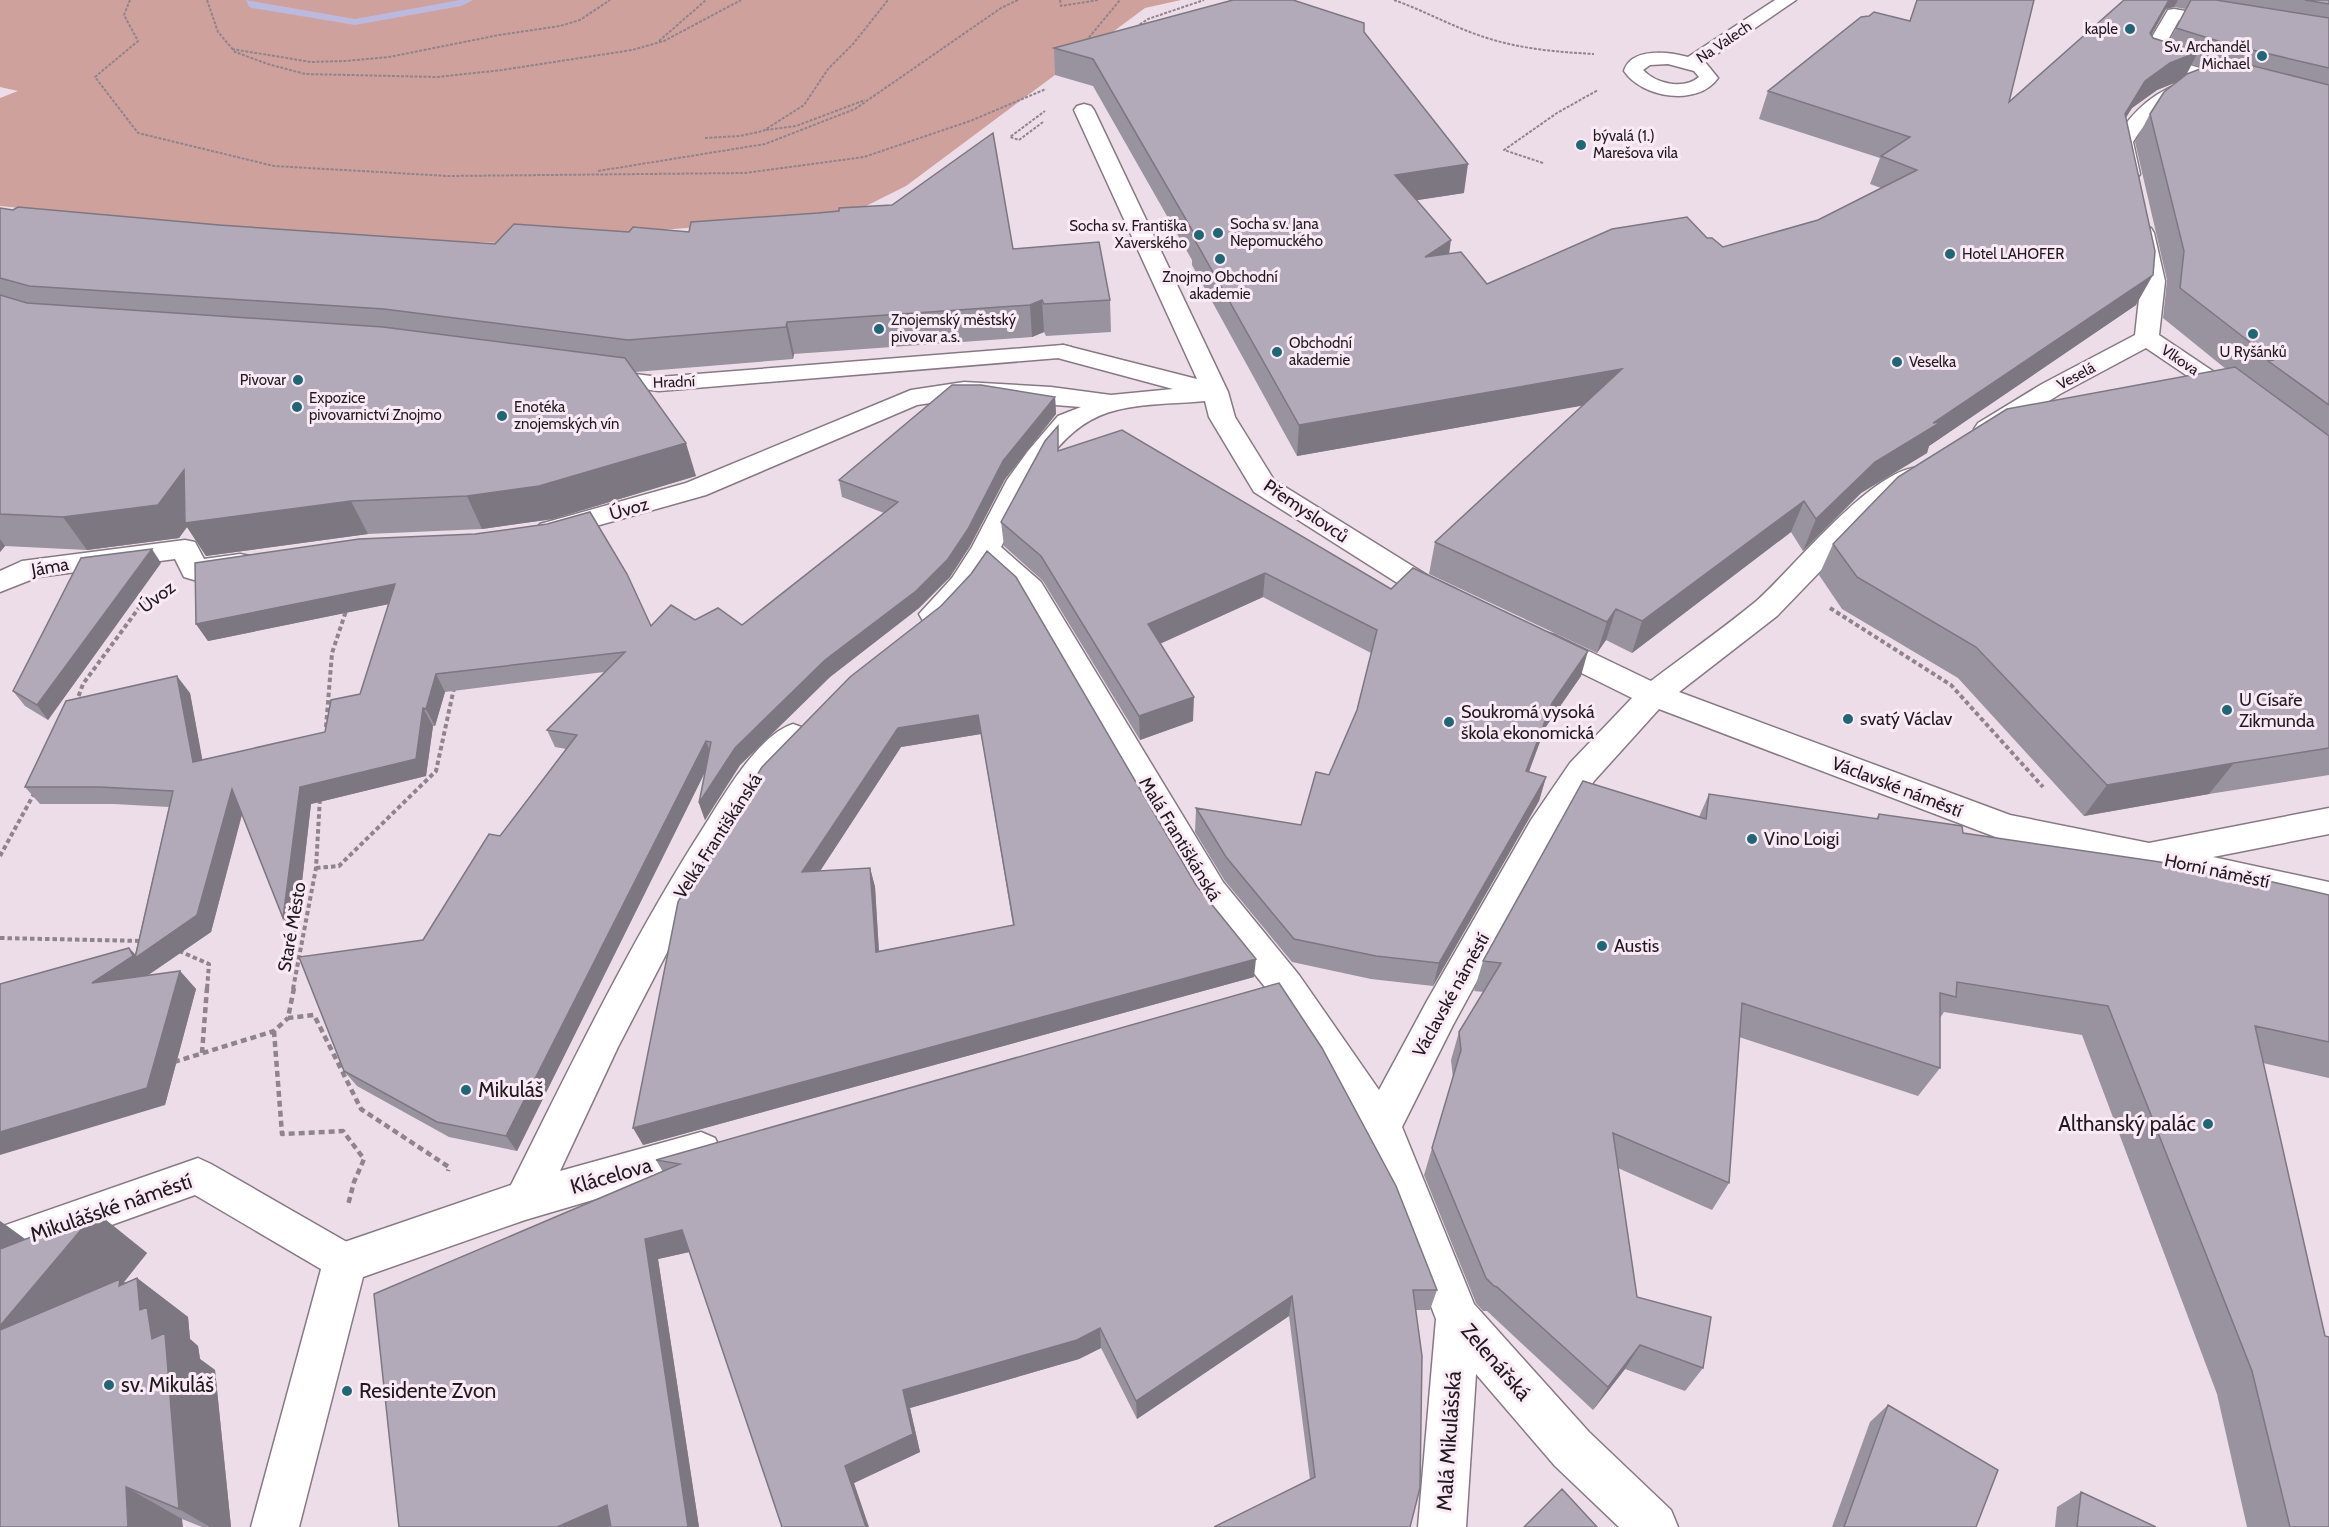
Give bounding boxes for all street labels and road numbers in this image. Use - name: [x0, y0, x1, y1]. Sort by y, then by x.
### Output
- street label: Na Valech: [1693, 17, 1755, 67]
- street label: Vlkova: [2158, 341, 2203, 380]
- street label: Veselá: [2054, 358, 2099, 393]
- street label: Hradní: [653, 372, 695, 392]
- street label: Přemyslovců: [1259, 475, 1353, 547]
- street label: Úvoz: [607, 493, 652, 525]
- street label: Jáma: [29, 553, 71, 581]
- street label: Úvoz: [134, 576, 180, 618]
- street label: Václavské náměstí: [1829, 752, 1965, 822]
- street label: Velká Františkánská: [669, 769, 767, 903]
- street label: Malá Františkánská: [1134, 773, 1226, 905]
- street label: Horní náměstí: [2162, 849, 2272, 893]
- street label: Staré Město: [273, 880, 311, 974]
- street label: Václavské náměstí: [1408, 929, 1494, 1061]
- street label: Klácelova: [567, 1152, 654, 1199]
- street label: Mikulášské náměstí: [27, 1168, 196, 1247]
- street label: Zelenářská: [1456, 1318, 1537, 1405]
- street label: Malá Mikulášská: [1431, 1370, 1466, 1512]

